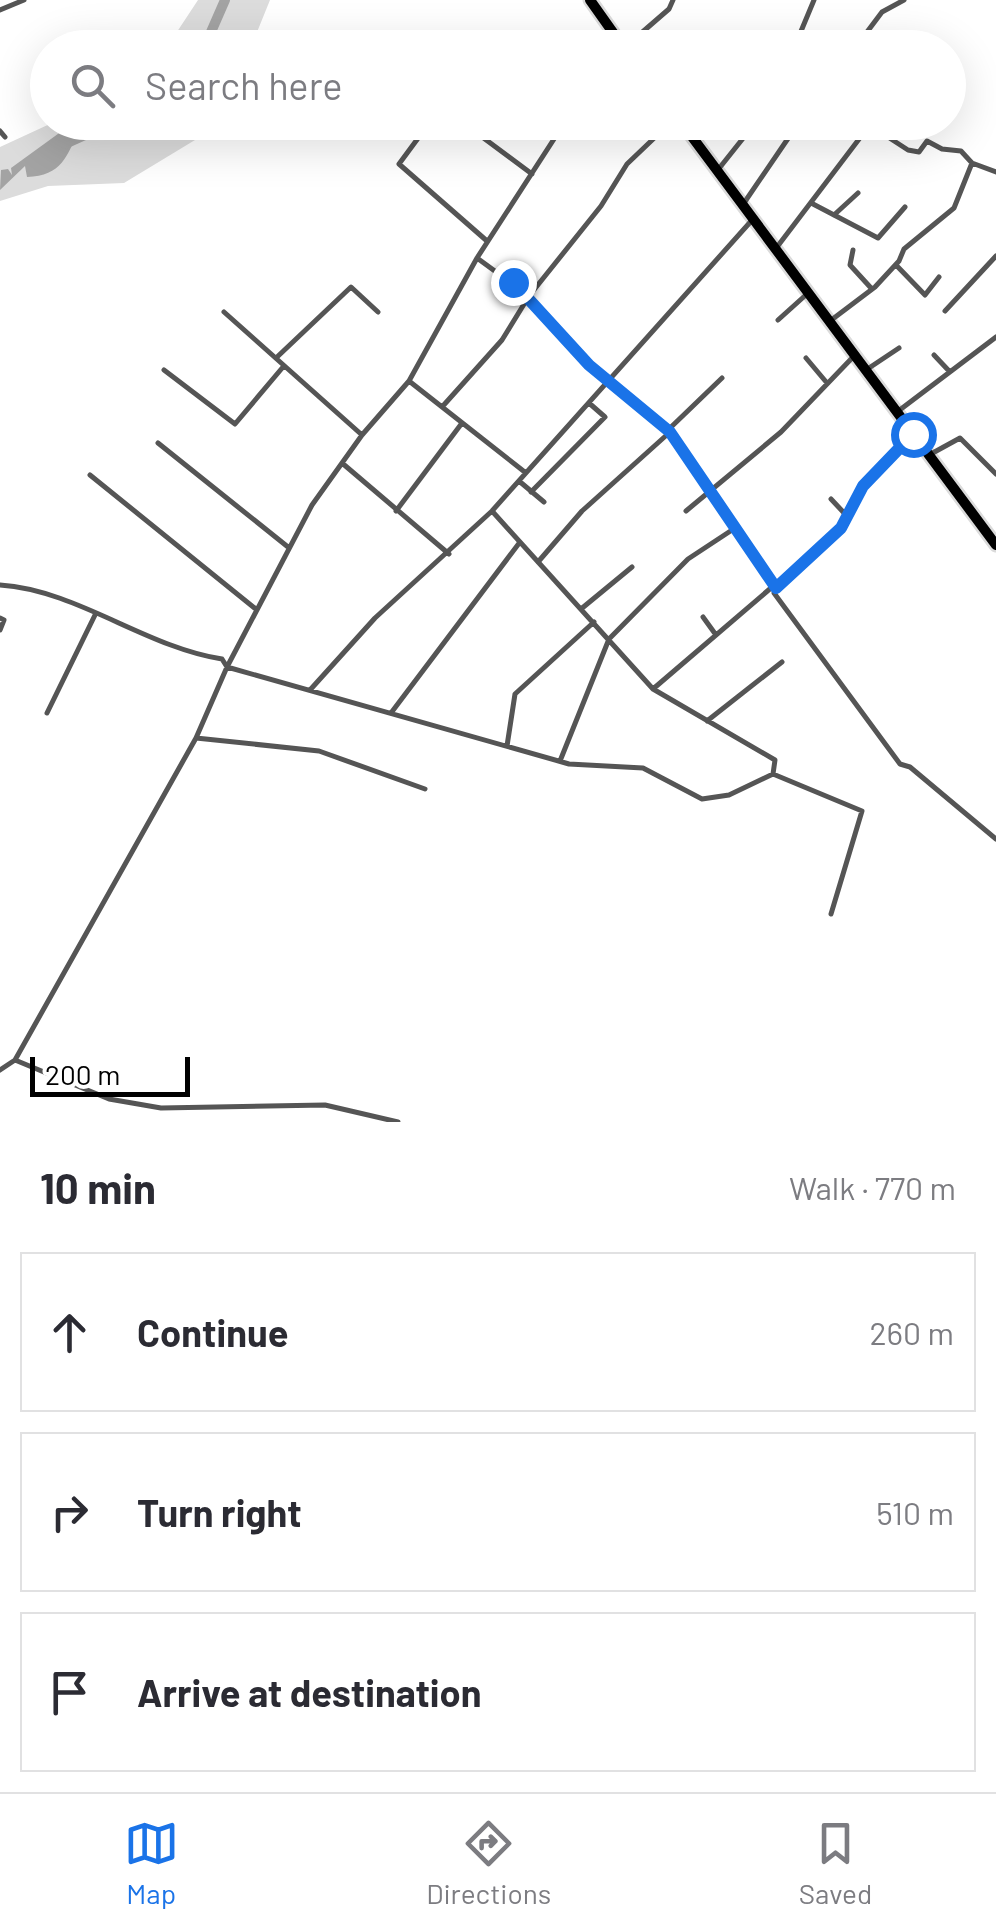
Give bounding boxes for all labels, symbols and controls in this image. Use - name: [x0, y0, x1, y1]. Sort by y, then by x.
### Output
- search box: [30, 30, 966, 140]
- icon: search: [65, 58, 120, 113]
- text: Search here: [145, 62, 343, 108]
- route end: [491, 260, 537, 306]
- route start: [891, 412, 937, 458]
- scale bar: [30, 1052, 190, 1096]
- text: 200 m: [45, 1057, 120, 1091]
- text: 10 min: [40, 1162, 156, 1212]
- text: Walk · 770 m: [789, 1168, 956, 1206]
- icon: ahead: [42, 1305, 97, 1360]
- text: Continue: [137, 1309, 288, 1355]
- text: 260 m: [869, 1313, 954, 1351]
- icon: right: [42, 1485, 97, 1540]
- text: Turn right: [137, 1489, 302, 1535]
- text: 510 m: [876, 1493, 954, 1531]
- icon: arrive: [42, 1665, 97, 1720]
- text: Arrive at destination: [137, 1669, 482, 1715]
- tab: Map: [124, 1816, 179, 1910]
- tab: Directions: [426, 1816, 551, 1910]
- tab: Saved: [799, 1816, 872, 1910]

